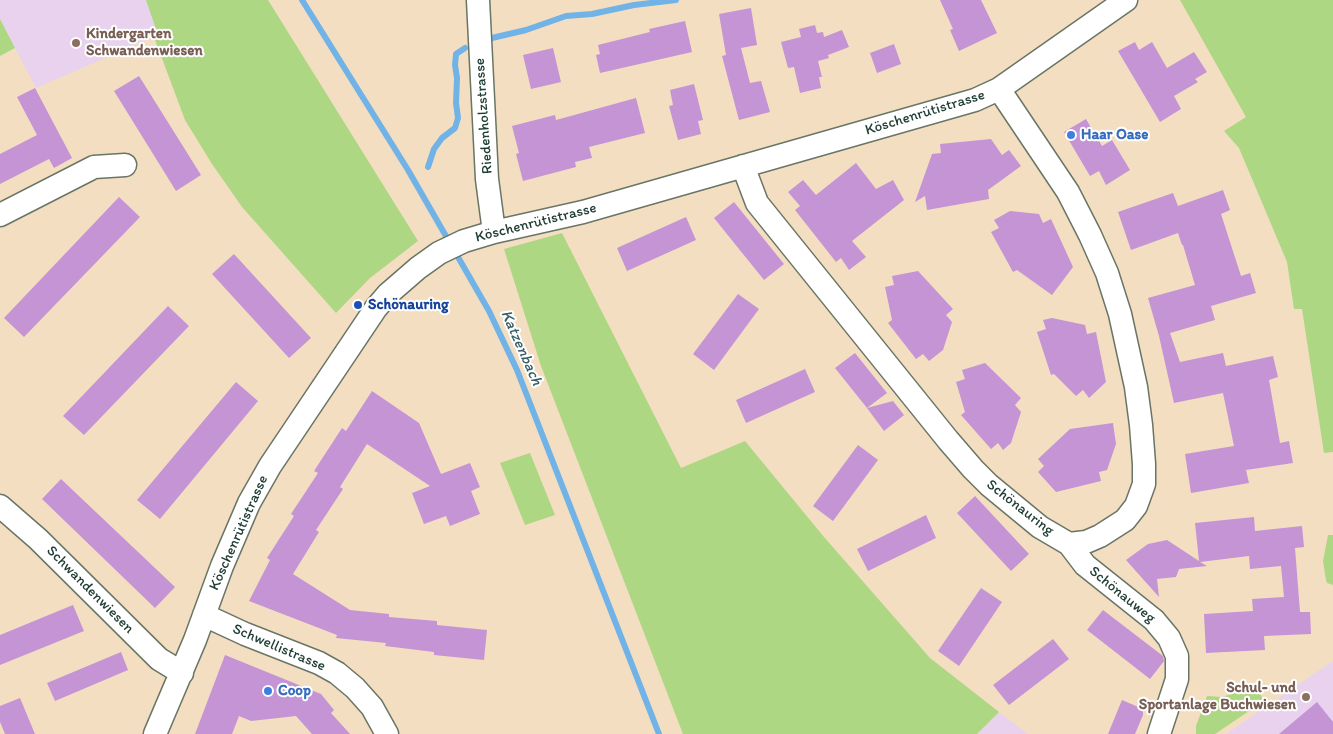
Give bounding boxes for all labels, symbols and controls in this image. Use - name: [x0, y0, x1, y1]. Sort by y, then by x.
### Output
- place label: Kindergarten Schwandenwiesen: [86, 25, 203, 60]
- marker: Kindergarten Schwandenwiesen: [70, 37, 82, 49]
- street label: Riedenholzstrasse: [471, 57, 497, 175]
- street label: Köschenrütistrasse: [863, 86, 987, 140]
- place label: Haar Oase: [1081, 126, 1148, 144]
- marker: Haar Oase: [1065, 129, 1077, 141]
- street label: Köschenrütistrasse: [474, 199, 598, 247]
- place label: Schönauring: [368, 296, 449, 314]
- marker: Schönauring: [352, 299, 364, 311]
- water label: Katzenbach: [496, 307, 546, 389]
- street label: Köschenrütistrasse: [206, 473, 272, 593]
- street label: Schönauring: [983, 476, 1057, 540]
- street label: Schwandenwiesen: [42, 542, 138, 638]
- street label: Schönauweg: [1085, 563, 1159, 627]
- street label: Schwellistrasse: [230, 620, 328, 676]
- place label: Schul- und Sportanlage Buchwiesen: [1139, 679, 1296, 714]
- place label: Coop: [278, 682, 311, 700]
- marker: Coop: [262, 685, 274, 697]
- marker: Schul- und Sportanlage Buchwiesen: [1300, 691, 1312, 703]

